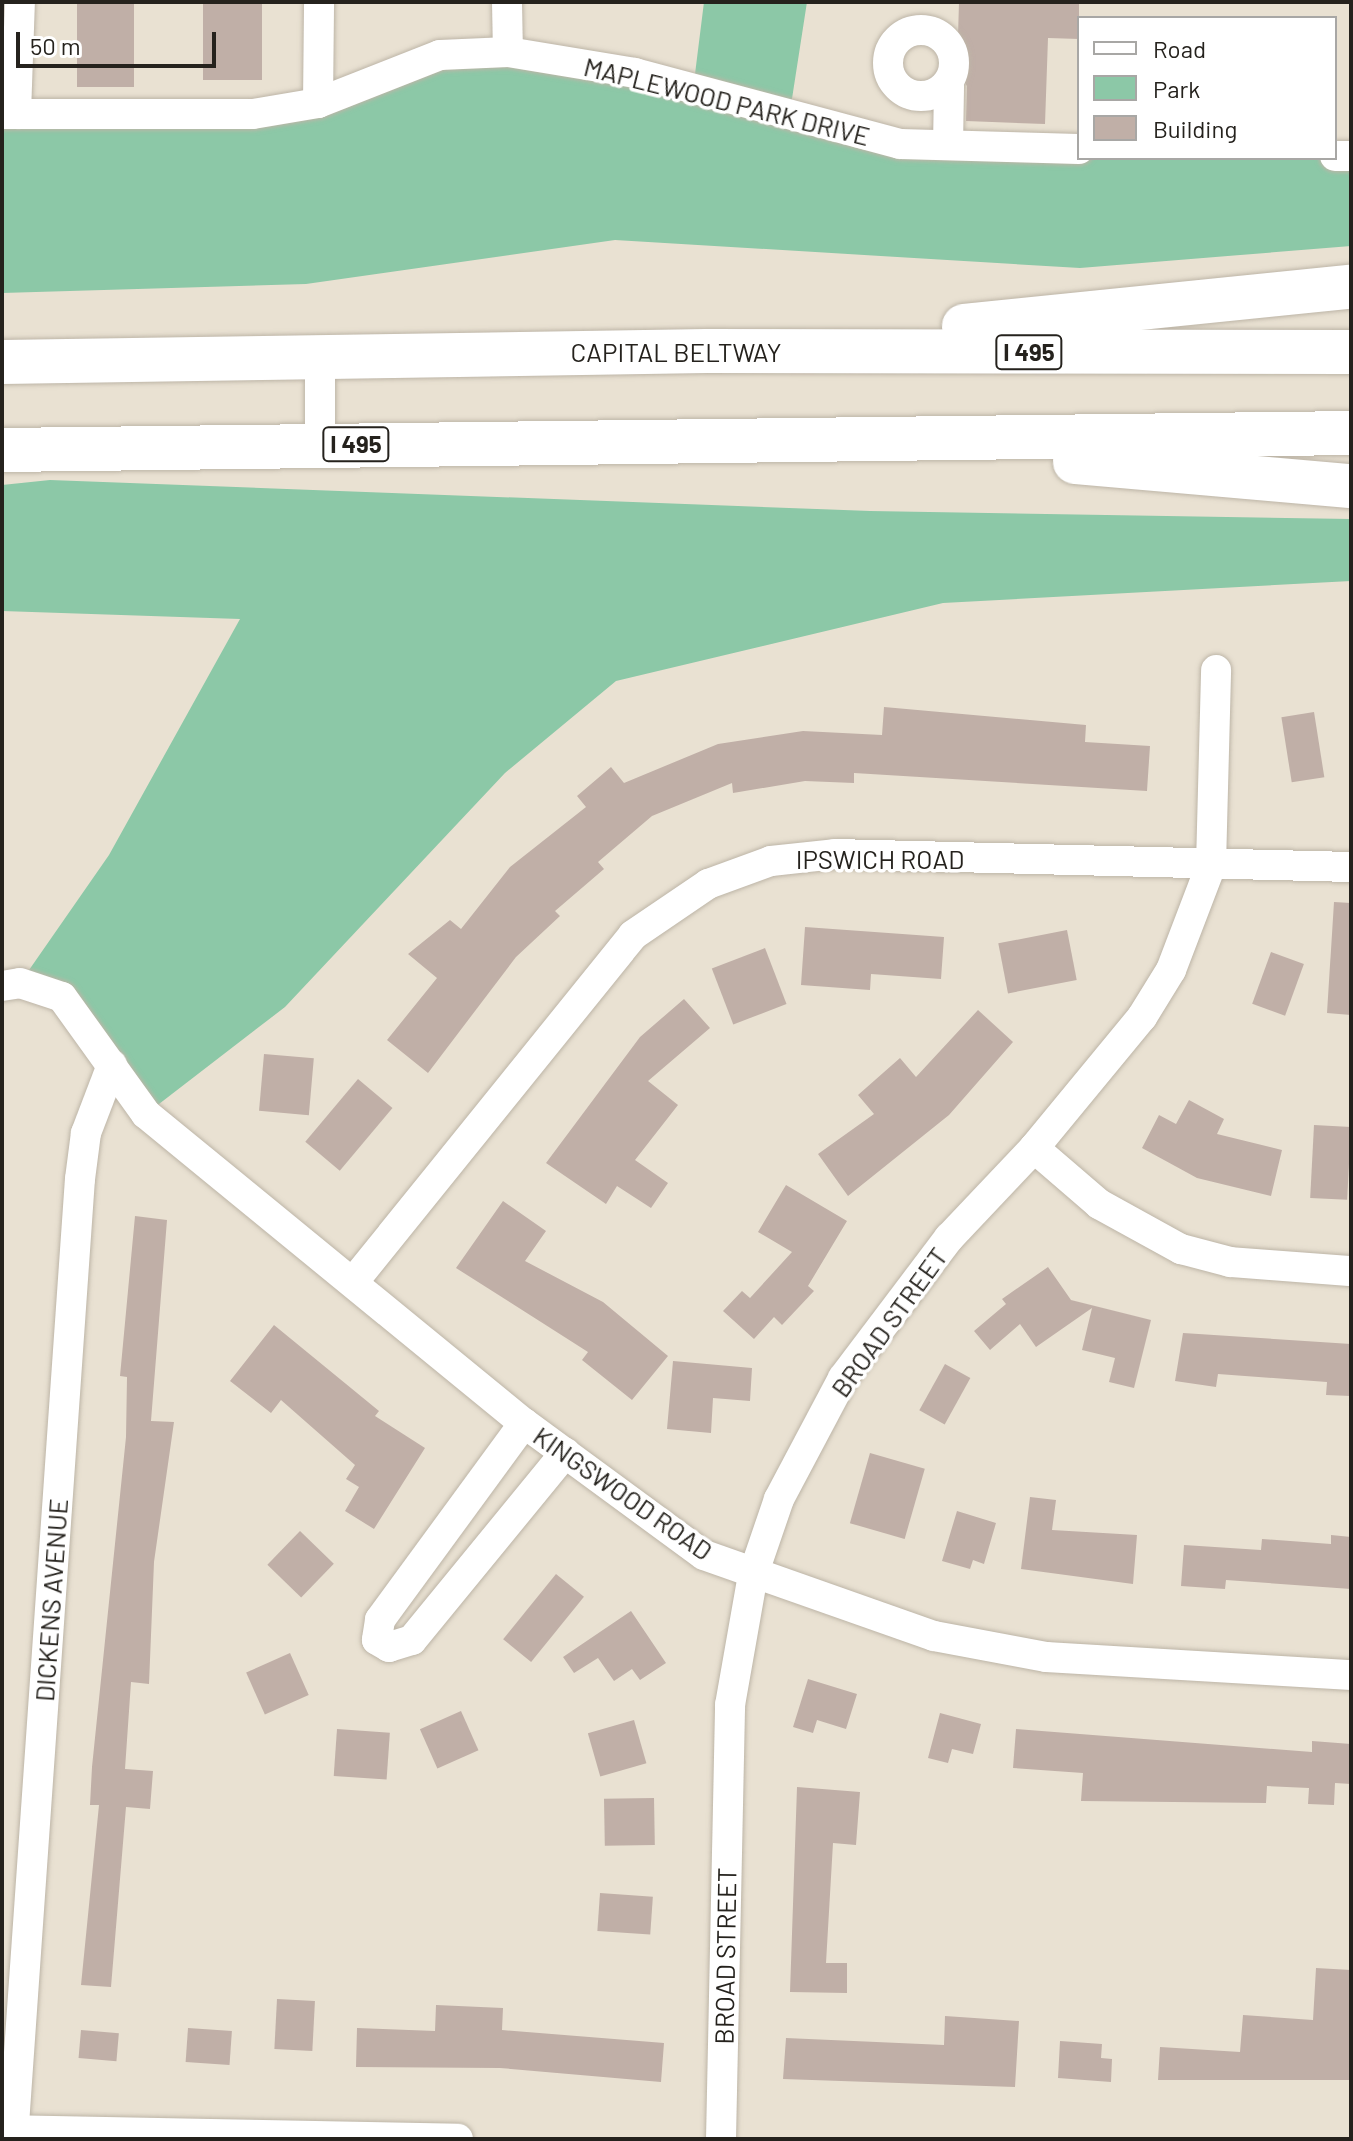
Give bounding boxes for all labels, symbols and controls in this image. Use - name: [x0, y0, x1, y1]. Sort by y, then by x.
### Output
- scale bar: [20, 16, 220, 66]
- legend: [1077, 16, 1337, 160]
- text: 50 m: [30, 31, 81, 60]
- text: Road: [1153, 34, 1206, 63]
- street label: MAPLEWOOD PARK DRIVE: [581, 50, 873, 152]
- text: Park: [1153, 74, 1200, 103]
- text: Building: [1153, 114, 1237, 143]
- road number: I 495: [995, 332, 1063, 372]
- street label: CAPITAL BELTWAY: [570, 336, 782, 368]
- road number: I 495: [322, 424, 390, 464]
- street label: IPSWICH ROAD: [796, 843, 964, 875]
- street label: BROAD STREET: [824, 1241, 954, 1403]
- street label: KINGSWOOD ROAD: [528, 1420, 718, 1566]
- street label: DICKENS AVENUE: [28, 1497, 74, 1703]
- street label: BROAD STREET: [708, 1867, 742, 2045]

